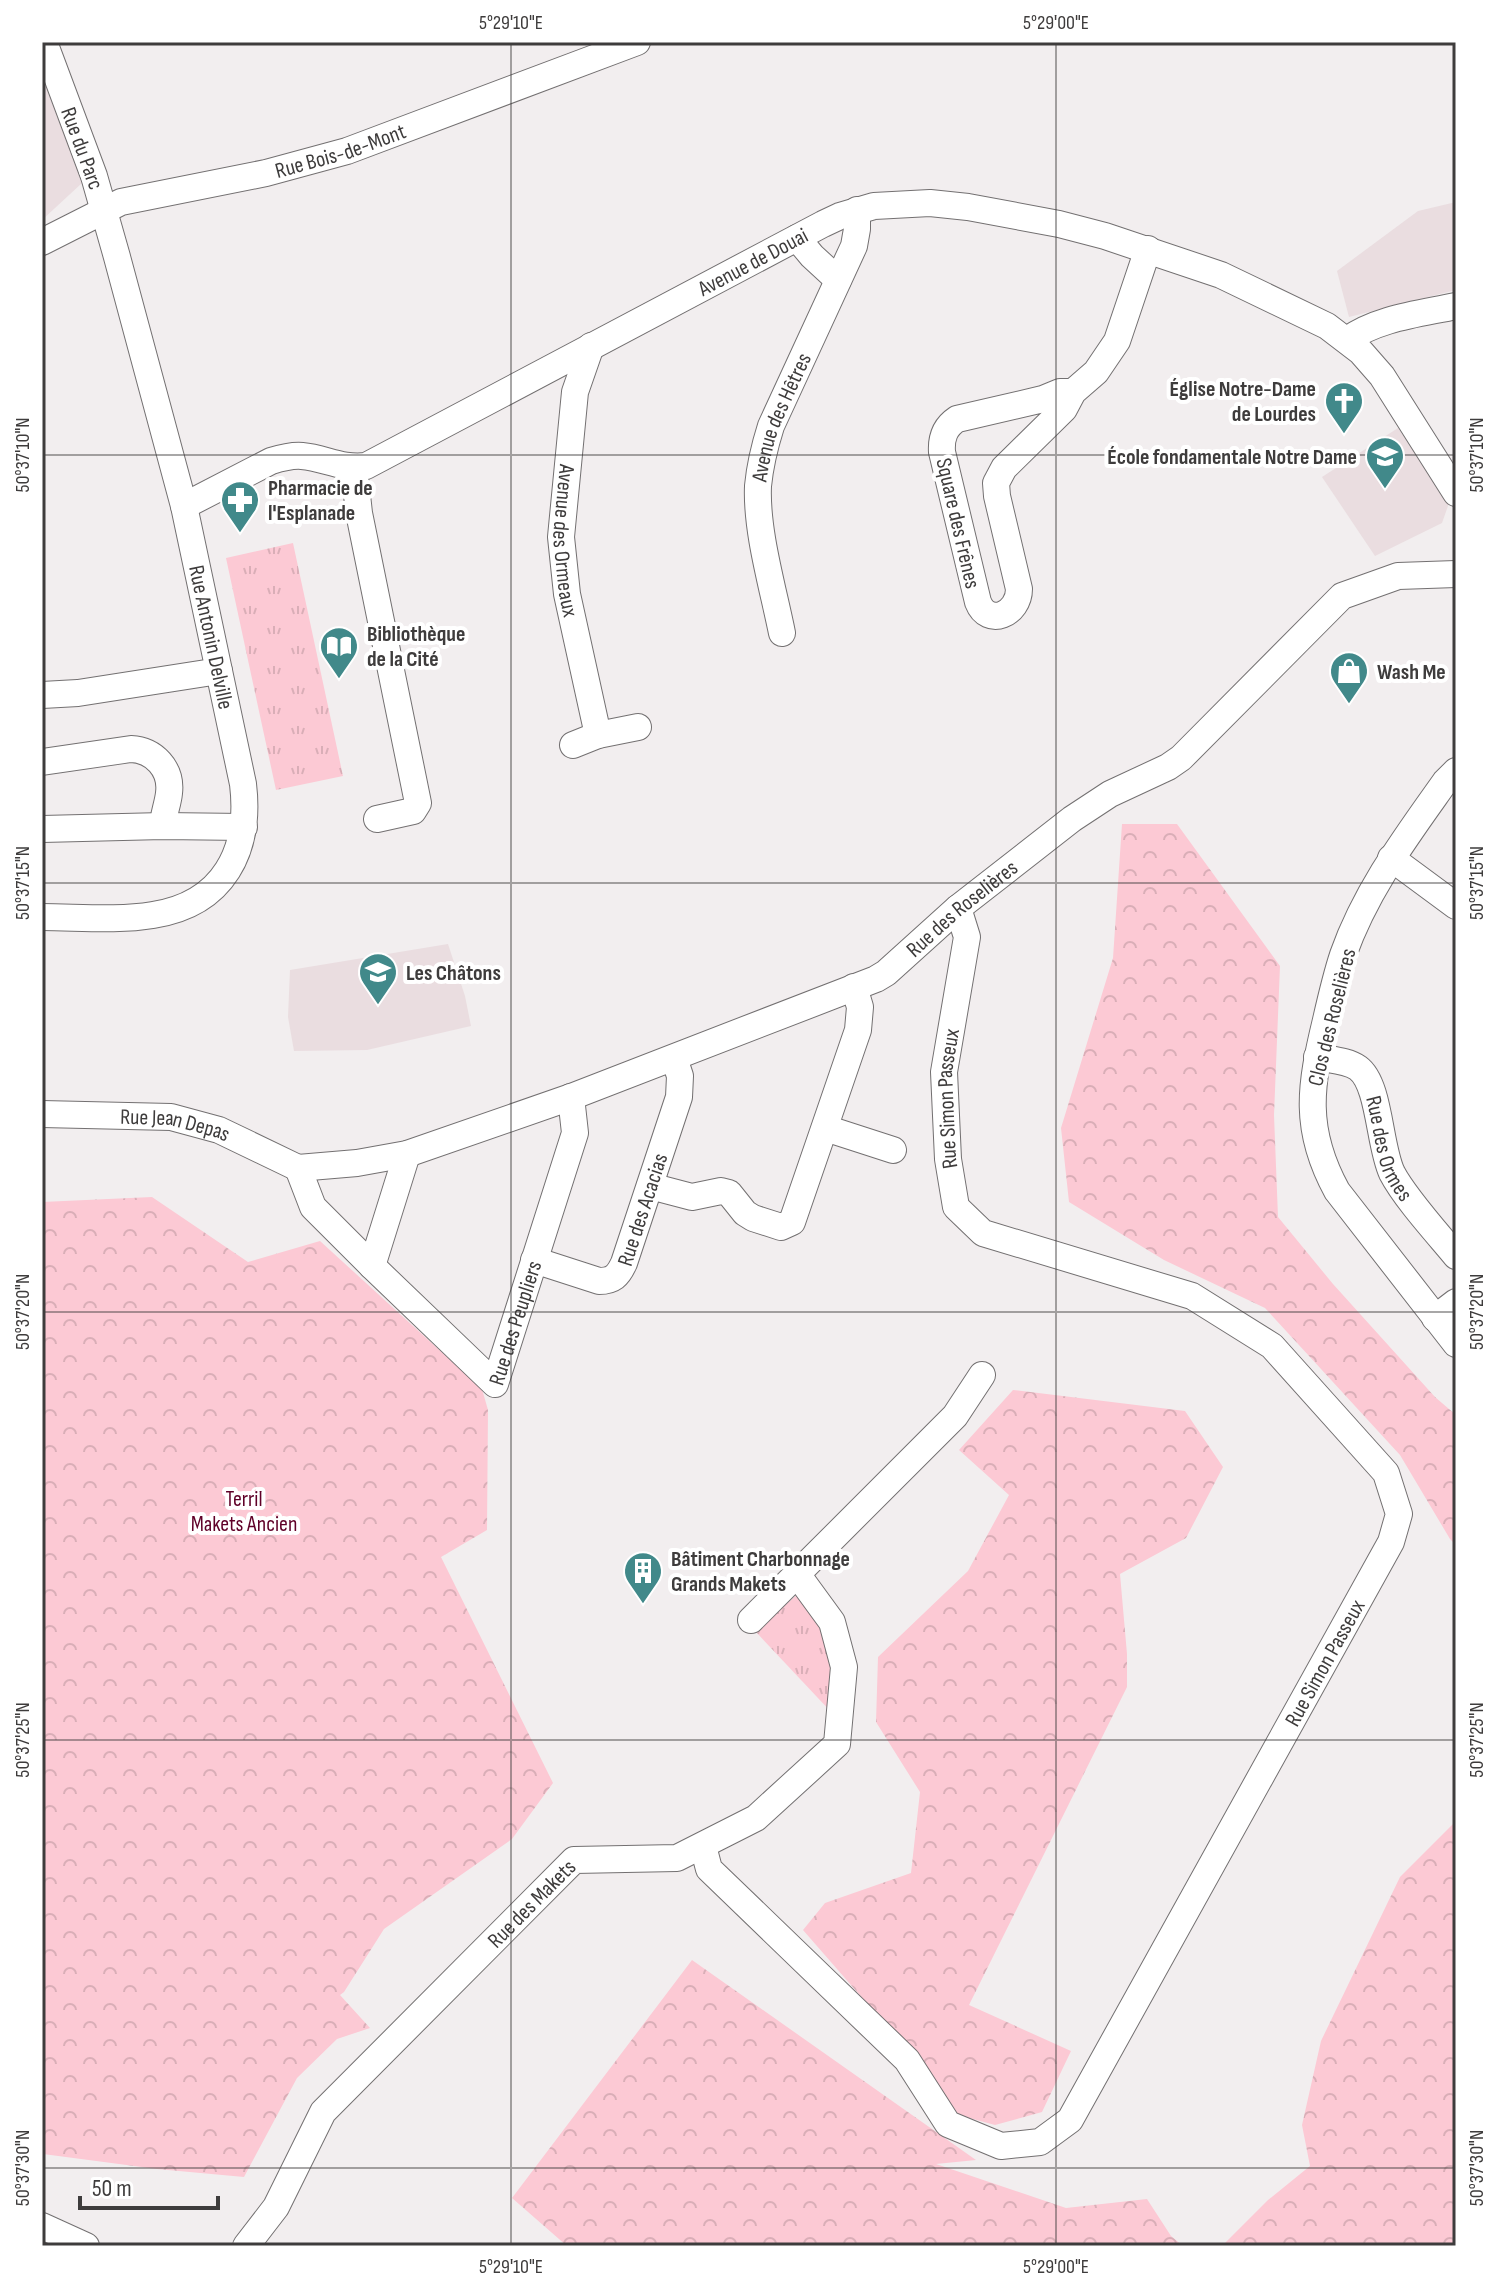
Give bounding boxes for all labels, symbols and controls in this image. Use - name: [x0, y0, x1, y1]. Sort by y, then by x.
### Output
- text: 5°29'10"E: [479, 11, 543, 35]
- text: 5°29'00"E: [1023, 11, 1089, 35]
- street label: Rue du Parc: [54, 104, 109, 193]
- street label: Rue Bois-de-Mont: [272, 118, 410, 185]
- street label: Avenue de Douai: [693, 222, 813, 303]
- street label: Avenue des Hêtres: [746, 349, 818, 484]
- place label: Église Notre-Dame de Lourdes: [1169, 376, 1316, 428]
- church icon: Église Notre-Dame de Lourdes: [1323, 380, 1365, 435]
- text: 50°37'10"N: [11, 418, 35, 492]
- text: 50°37'10"N: [1465, 418, 1489, 492]
- school or university icon: École fondamentale Notre Dame: [1364, 435, 1406, 490]
- place label: École fondamentale Notre Dame: [1107, 444, 1357, 471]
- street label: Square des Frênes: [929, 455, 986, 591]
- street label: Avenue des Ormeaux: [546, 462, 584, 620]
- place label: Pharmacie de l'Esplanade: [268, 475, 373, 527]
- pharmacy icon: Pharmacie de l'Esplanade: [219, 479, 261, 534]
- street label: Rue Antonin Delville: [182, 563, 239, 712]
- place label: Bibliothèque de la Cité: [367, 621, 465, 673]
- library icon: Bibliothèque de la Cité: [318, 625, 360, 680]
- shop icon: Wash Me: [1328, 650, 1370, 705]
- place label: Wash Me: [1377, 659, 1446, 686]
- text: 50°37'15"N: [11, 846, 35, 920]
- text: 50°37'15"N: [1465, 846, 1489, 920]
- street label: Rue des Roselières: [901, 855, 1024, 963]
- street label: Clos des Roselières: [1302, 946, 1363, 1089]
- school or university icon: Les Châtons: [357, 951, 399, 1006]
- place label: Les Châtons: [406, 960, 501, 987]
- street label: Rue Simon Passeux: [932, 1026, 966, 1171]
- street label: Rue des Ormes: [1359, 1093, 1418, 1207]
- street label: Rue Jean Depas: [120, 1104, 234, 1148]
- street label: Rue des Acacias: [612, 1150, 674, 1270]
- street label: Rue des Peupliers: [484, 1257, 548, 1389]
- text: 50°37'20"N: [11, 1274, 35, 1350]
- text: 50°37'20"N: [1465, 1274, 1489, 1350]
- park label: Terril Makets Ancien: [191, 1486, 297, 1538]
- place label: Bâtiment Charbonnage Grands Makets: [671, 1546, 850, 1598]
- building icon: Bâtiment Charbonnage Grands Makets: [622, 1550, 664, 1605]
- street label: Rue Simon Passeux: [1279, 1594, 1372, 1731]
- text: 50°37'25"N: [11, 1702, 35, 1778]
- text: 50°37'25"N: [1465, 1702, 1489, 1778]
- street label: Rue des Makets: [482, 1854, 582, 1954]
- text: 50°37'30"N: [11, 2130, 35, 2206]
- text: 50°37'30"N: [1465, 2130, 1489, 2206]
- scale bar: [80, 2160, 218, 2210]
- text: 50 m: [92, 2174, 132, 2203]
- text: 5°29'10"E: [479, 2255, 543, 2279]
- text: 5°29'00"E: [1023, 2255, 1089, 2279]

